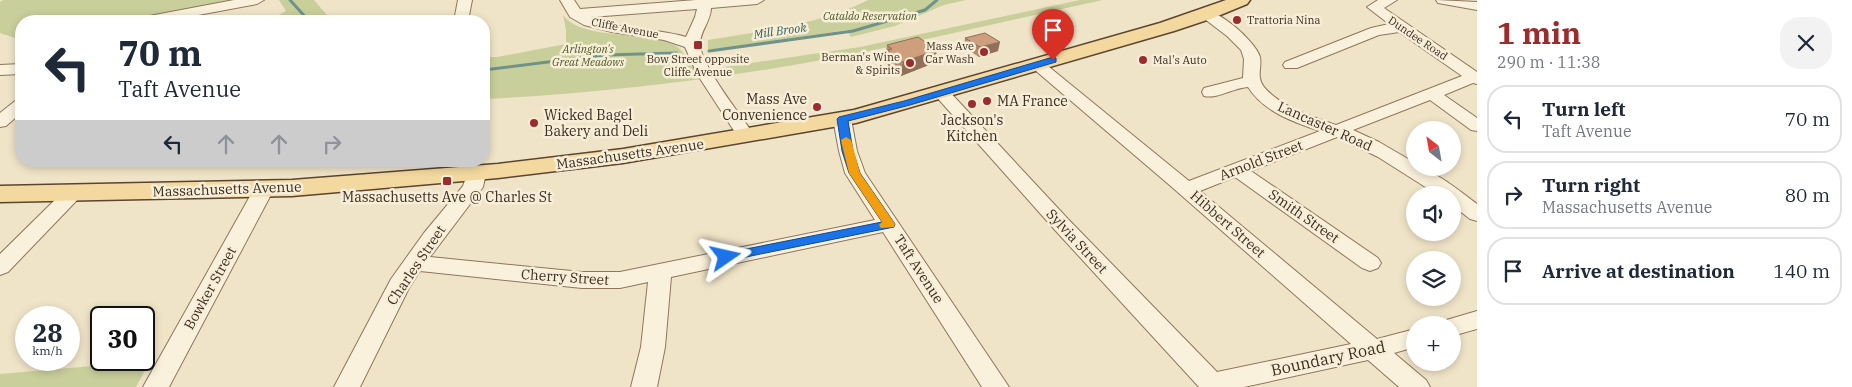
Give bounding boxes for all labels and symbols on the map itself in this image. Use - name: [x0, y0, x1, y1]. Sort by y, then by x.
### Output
- park label: Cataldo Reservation: [823, 9, 918, 23]
- pin: [1032, 9, 1074, 60]
- place label: Trattoria Nina: [1247, 13, 1321, 27]
- street label: Dundee Road: [1386, 13, 1451, 63]
- marker: Trattoria Nina: [1231, 14, 1243, 26]
- street label: Cliffe Avenue: [590, 15, 660, 41]
- water label: Mill Brook: [752, 19, 808, 42]
- marker: Bow Street opposite Cliffe Avenue: [692, 39, 704, 51]
- place label: Mass Ave Car Wash: [925, 39, 974, 66]
- park label: Arlington's Great Meadows: [552, 42, 625, 69]
- marker: Mass Ave Car Wash: [978, 46, 990, 58]
- place label: Berman's Wine & Spirits: [821, 50, 900, 77]
- place label: Bow Street opposite Cliffe Avenue: [647, 52, 749, 79]
- place label: Mal's Auto: [1153, 53, 1207, 67]
- marker: Mal's Auto: [1137, 54, 1149, 66]
- marker: Berman's Wine & Spirits: [904, 57, 916, 69]
- place label: Mass Ave Convenience: [722, 90, 807, 124]
- place label: MA France: [997, 92, 1068, 110]
- marker: MA France: [981, 95, 993, 107]
- street label: Lancaster Road: [1275, 97, 1376, 155]
- marker: Jackson's Kitchen: [966, 98, 978, 110]
- marker: Mass Ave Convenience: [811, 101, 823, 113]
- place label: Wicked Bagel Bakery and Deli: [544, 106, 648, 140]
- place label: Jackson's Kitchen: [941, 111, 1004, 145]
- marker: Wicked Bagel Bakery and Deli: [528, 117, 540, 129]
- north arrow: [1406, 121, 1461, 176]
- street label: Massachusetts Avenue: [555, 135, 705, 173]
- street label: Arnold Street: [1217, 136, 1305, 184]
- marker: Massachusetts Ave @ Charles St: [441, 175, 453, 187]
- street label: Massachusetts Avenue: [152, 177, 302, 201]
- street label: Smith Street: [1265, 185, 1343, 247]
- street label: Hibbert Street: [1187, 186, 1269, 262]
- place label: Massachusetts Ave @ Charles St: [342, 188, 552, 206]
- street label: Sylvia Street: [1042, 205, 1112, 277]
- street label: Charles Street: [383, 221, 449, 308]
- position arrow: [699, 230, 751, 282]
- street label: Taft Avenue: [890, 231, 948, 307]
- street label: Bowker Street: [180, 243, 240, 333]
- street label: Cherry Street: [520, 265, 610, 289]
- speed limit sign: 30: [90, 306, 155, 371]
- street label: Boundary Road: [1269, 336, 1387, 380]

